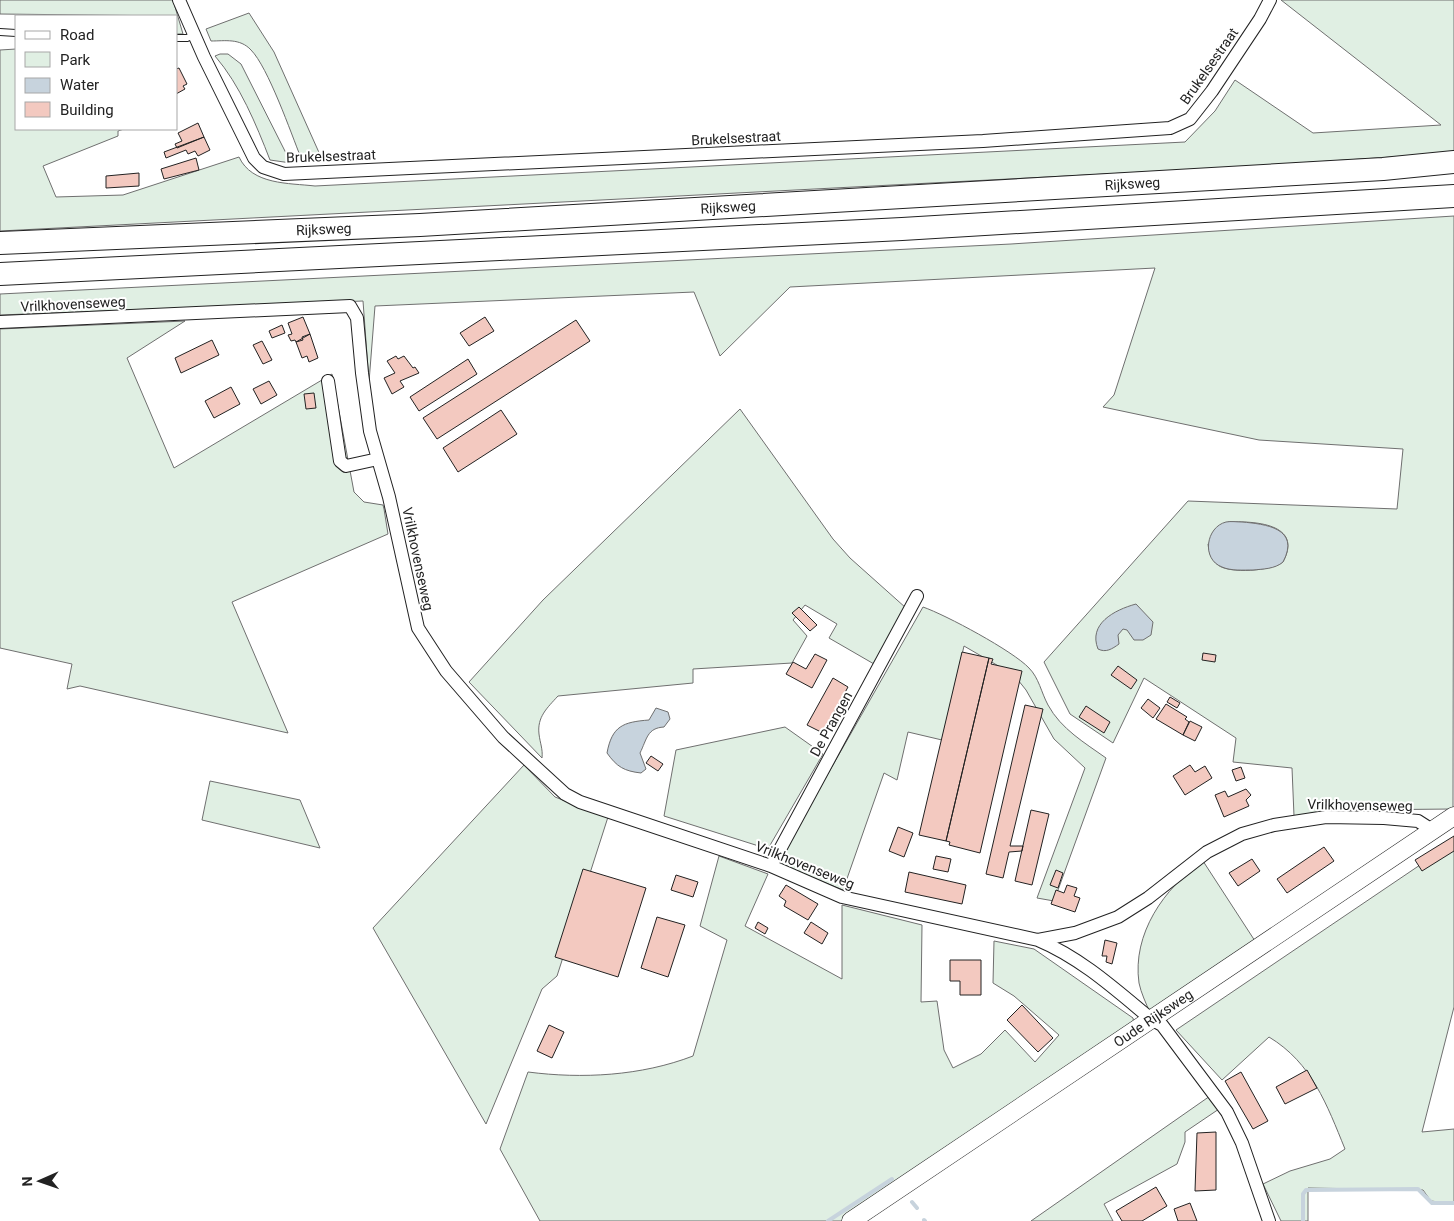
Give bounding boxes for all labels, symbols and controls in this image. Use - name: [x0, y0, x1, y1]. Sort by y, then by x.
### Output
- legend: [15, 15, 178, 130]
- street label: Brukelsestraat: [1177, 24, 1242, 107]
- text: Road: [60, 26, 94, 44]
- text: Park: [60, 51, 91, 69]
- text: Water: [60, 76, 99, 94]
- text: Building: [60, 101, 114, 119]
- street label: Brukelsestraat: [691, 128, 782, 148]
- street label: Brukelsestraat: [286, 146, 377, 166]
- street label: Rijksweg: [1104, 174, 1161, 193]
- street label: Rijksweg: [700, 197, 756, 217]
- street label: Rijksweg: [296, 220, 352, 238]
- street label: Vrilkhovenseweg: [20, 293, 126, 315]
- street label: Vrilkhovenseweg: [399, 506, 437, 612]
- street label: De Prangen: [807, 689, 855, 759]
- street label: Vrilkhovenseweg: [1307, 796, 1413, 814]
- street label: Vrilkhovenseweg: [753, 838, 857, 892]
- street label: Oude Rijksweg: [1111, 986, 1196, 1050]
- north arrow: [15, 1156, 65, 1206]
- text: N: [19, 1176, 35, 1187]

